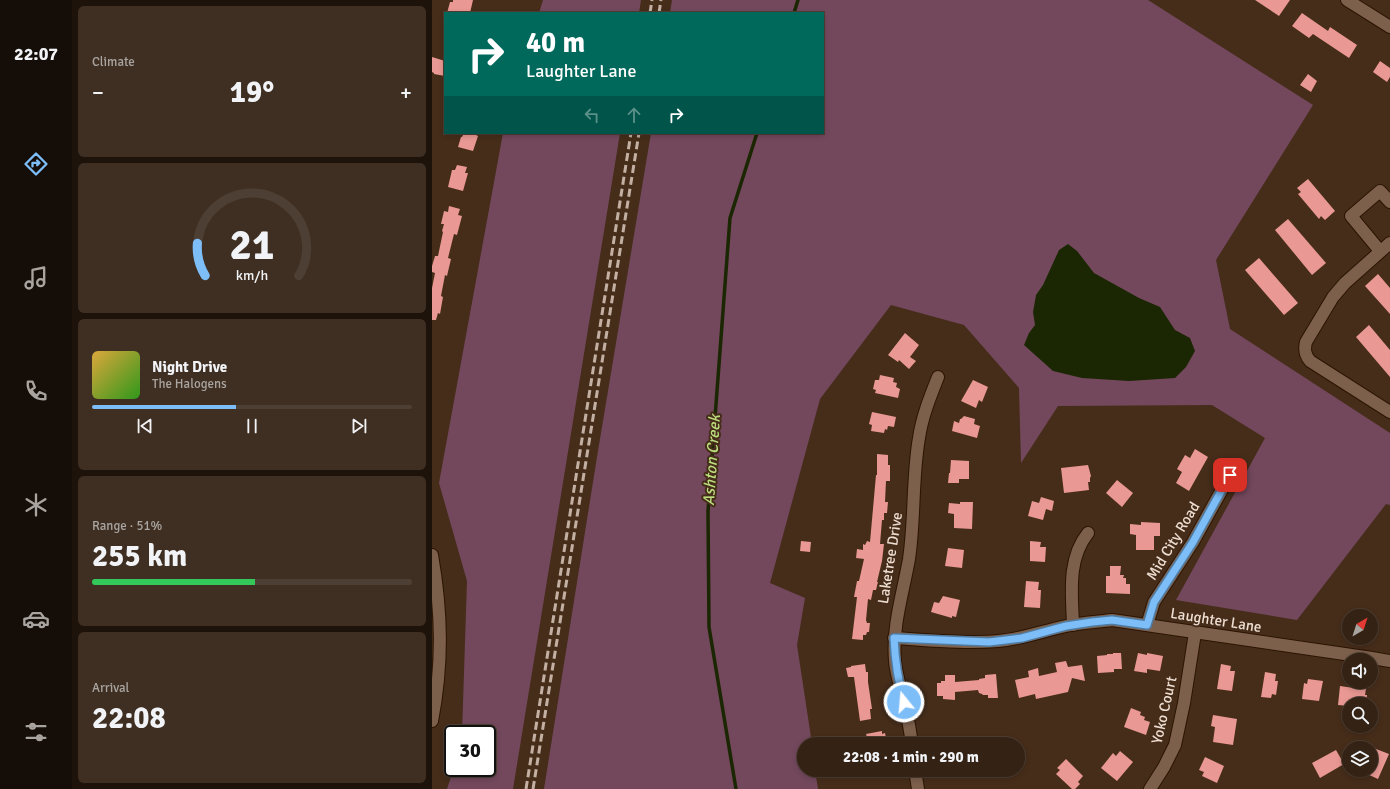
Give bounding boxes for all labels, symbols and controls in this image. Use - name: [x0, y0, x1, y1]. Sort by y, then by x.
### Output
- text: 40 m: [526, 26, 585, 60]
- icon: right: [460, 28, 512, 80]
- text: 22:07: [14, 43, 58, 65]
- text: Climate: [92, 54, 135, 70]
- text: Laughter Lane: [526, 60, 636, 82]
- text: 19°: [230, 74, 274, 111]
- text: −: [92, 79, 104, 106]
- text: +: [400, 79, 412, 106]
- icon: left: [581, 104, 603, 126]
- icon: ahead: [623, 104, 645, 126]
- icon: right: [665, 104, 687, 126]
- icon: directions: [22, 150, 50, 178]
- text: 21: [230, 220, 274, 271]
- icon: music: [22, 264, 50, 292]
- text: km/h: [236, 266, 268, 283]
- text: Night Drive: [152, 358, 227, 376]
- text: The Halogens: [152, 376, 227, 392]
- icon: phone: [22, 377, 50, 405]
- water label: Ashton Creek: [699, 412, 725, 506]
- icon: previous: [134, 415, 156, 437]
- icon: pause: [241, 415, 263, 437]
- icon: next: [348, 415, 370, 437]
- pin: [1213, 458, 1247, 492]
- icon: arrive: [1219, 464, 1241, 486]
- icon: climate: [22, 491, 50, 519]
- street label: Mid City Road: [1143, 499, 1203, 583]
- street label: Laketree Drive: [874, 511, 906, 605]
- text: Range · 51%: [92, 518, 162, 534]
- text: 255 km: [92, 538, 187, 575]
- street label: Laughter Lane: [1169, 604, 1263, 636]
- icon: car: [22, 605, 50, 633]
- north arrow: [1342, 609, 1378, 645]
- map controls: [1342, 609, 1378, 777]
- button: sound: [1342, 653, 1378, 689]
- street label: Yoko Court: [1147, 674, 1181, 746]
- text: Arrival: [92, 680, 129, 696]
- position arrow: [883, 681, 925, 723]
- button: search: [1342, 697, 1378, 733]
- text: 22:08: [92, 700, 166, 737]
- icon: filters: [22, 718, 50, 746]
- speed limit sign: 30: [444, 725, 496, 777]
- button: layers: [1342, 741, 1378, 777]
- text: 22:08 · 1 min · 290 m: [843, 748, 979, 766]

